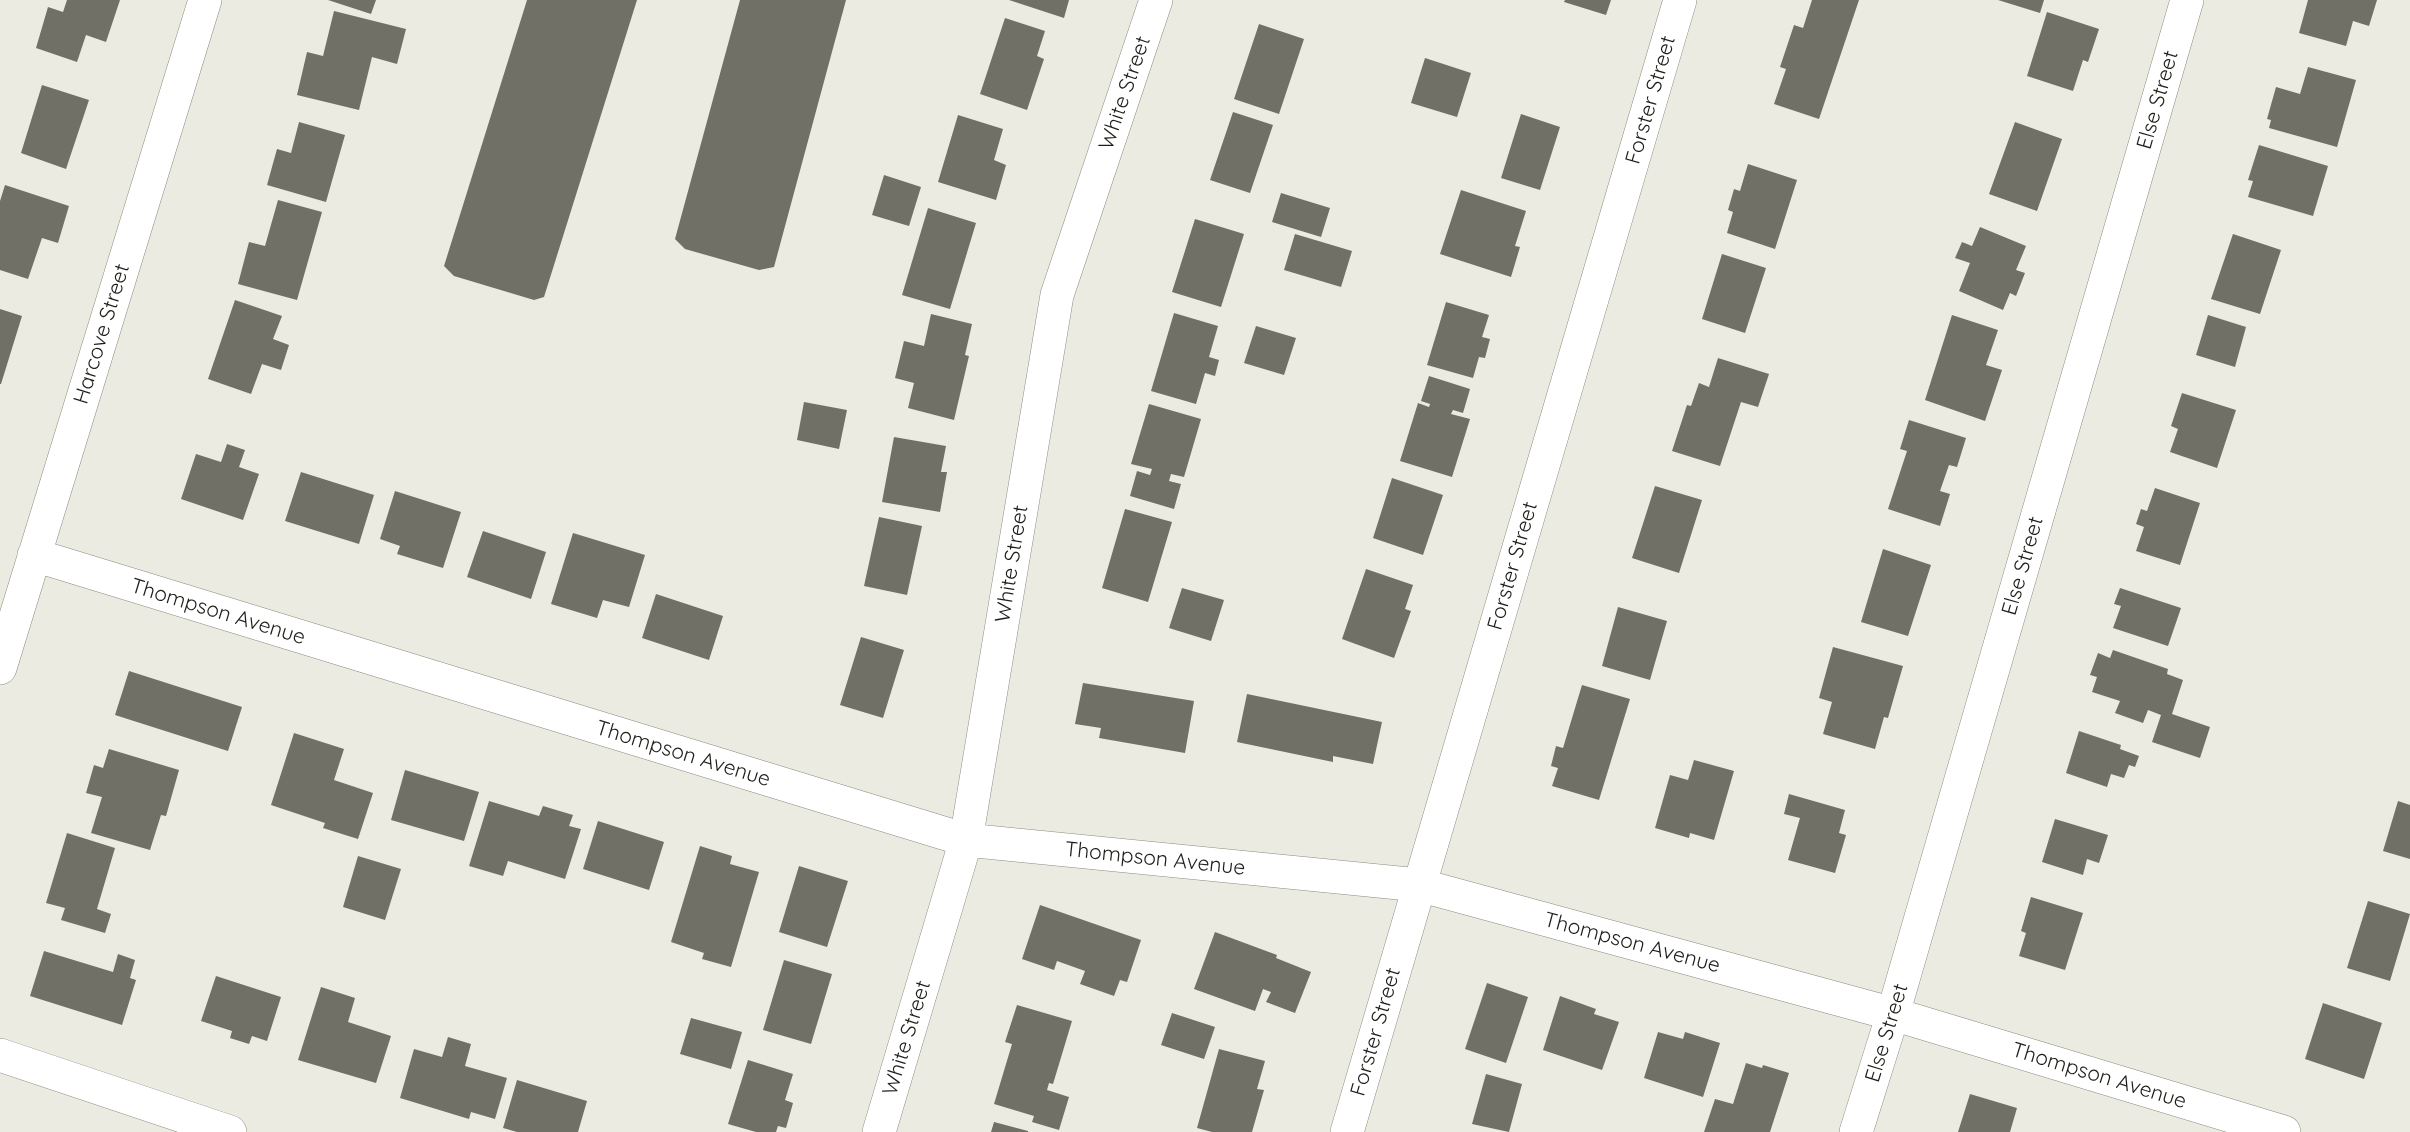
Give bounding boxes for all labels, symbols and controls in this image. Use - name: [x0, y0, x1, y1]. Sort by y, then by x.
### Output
- street label: White Street: [1094, 33, 1156, 153]
- street label: Forster Street: [1621, 33, 1681, 167]
- street label: Else Street: [2132, 48, 2184, 152]
- street label: Harcove Street: [69, 261, 135, 407]
- street label: Forster Street: [1483, 499, 1543, 633]
- street label: White Street: [990, 503, 1034, 625]
- street label: Else Street: [1997, 514, 2049, 618]
- street label: Thompson Avenue: [128, 573, 308, 651]
- street label: Thompson Avenue: [593, 715, 773, 793]
- street label: Thompson Avenue: [1063, 837, 1247, 881]
- street label: Thompson Avenue: [1541, 907, 1723, 979]
- street label: Forster Street: [1346, 965, 1406, 1099]
- street label: White Street: [878, 978, 936, 1098]
- street label: Else Street: [1860, 981, 1914, 1085]
- street label: Thompson Avenue: [2009, 1037, 2189, 1115]

